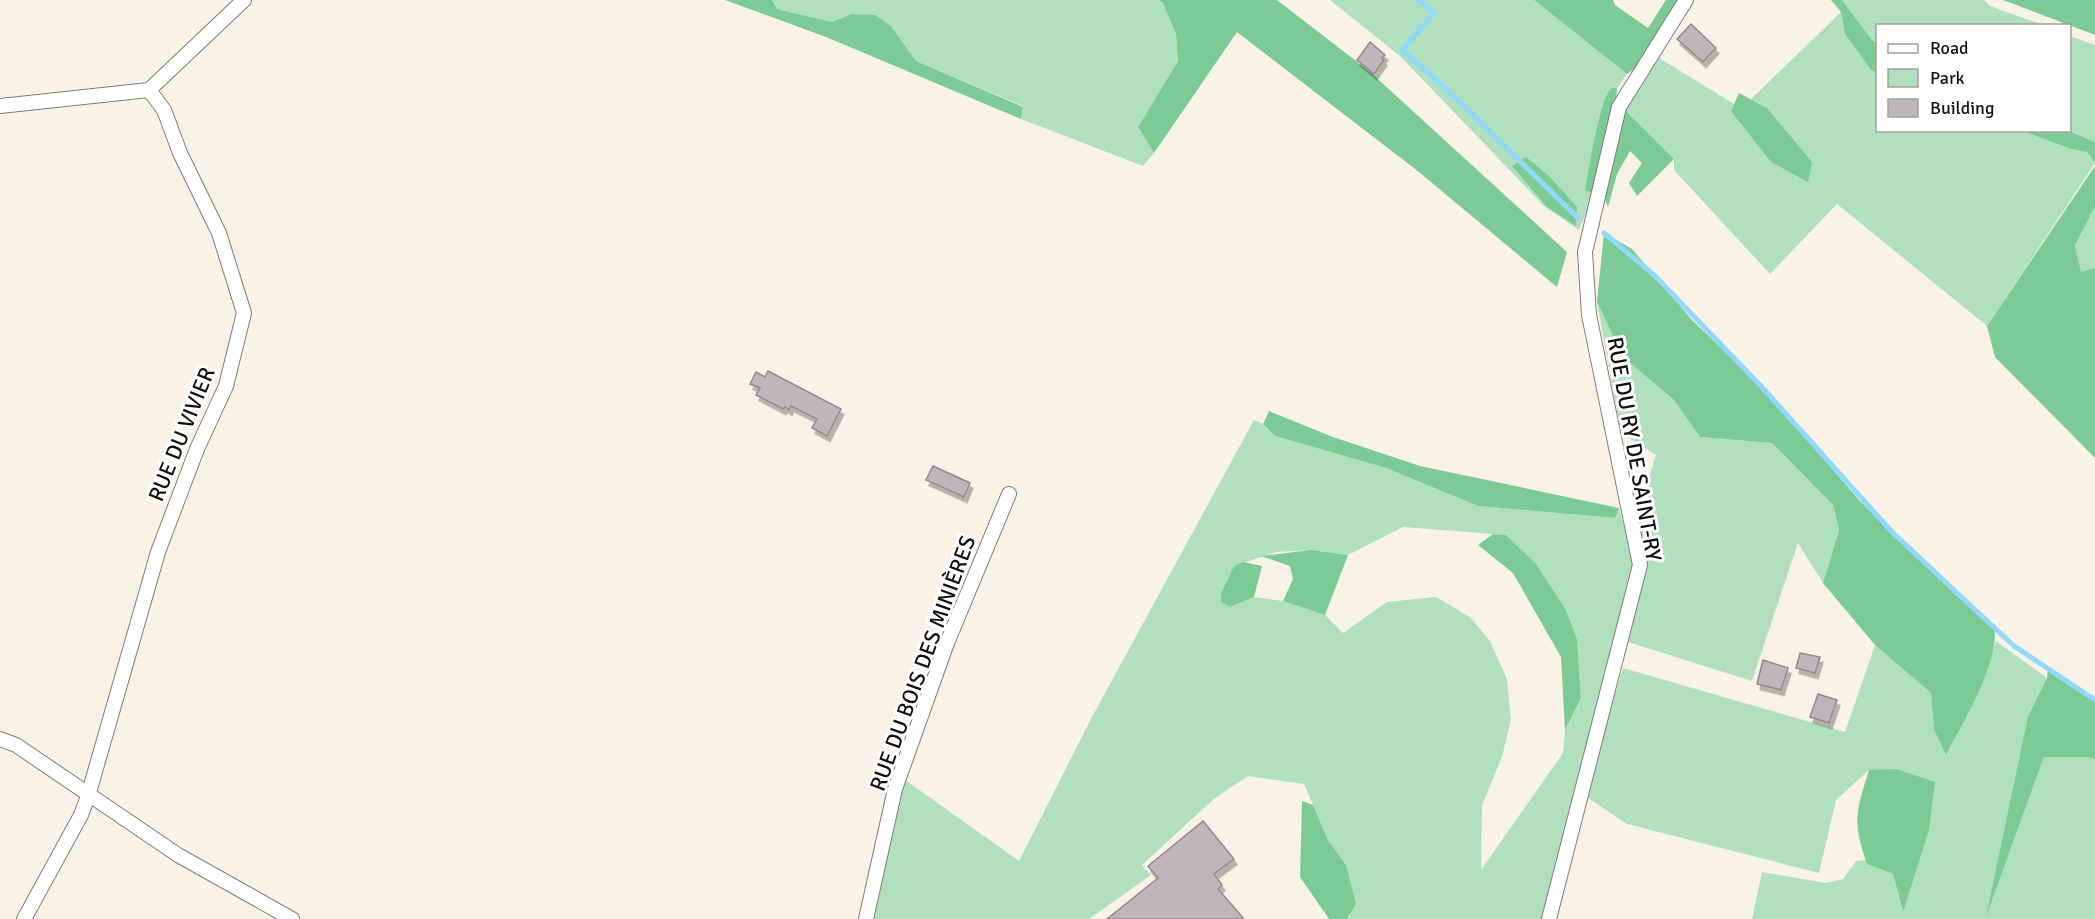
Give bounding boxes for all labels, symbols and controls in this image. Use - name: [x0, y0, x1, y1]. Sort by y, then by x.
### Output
- legend: [1876, 24, 2071, 132]
- text: Road: [1930, 37, 1969, 59]
- text: Park: [1930, 67, 1965, 89]
- text: Building: [1930, 97, 1994, 119]
- street label: RUE DU RY DE SAINT-RY: [1601, 335, 1668, 563]
- street label: RUE DU VIVIER: [142, 363, 221, 505]
- street label: RUE DU BOIS DES MINIÈRES: [864, 532, 981, 794]

